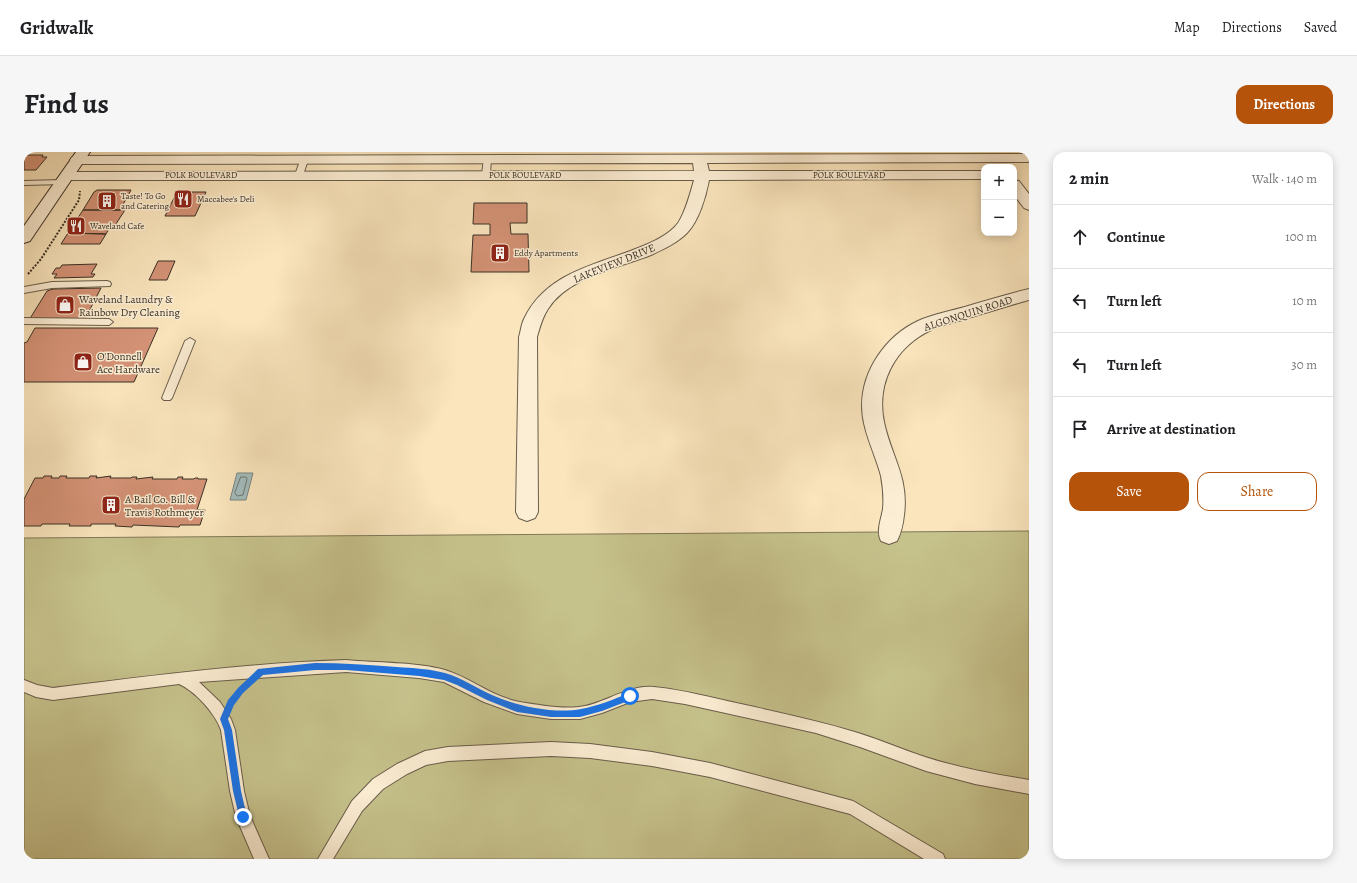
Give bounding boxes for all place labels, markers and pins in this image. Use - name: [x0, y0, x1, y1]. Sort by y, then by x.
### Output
- restaurant icon: Maccabee's Deli: [172, 188, 194, 210]
- building icon: Taste! To Go and Catering: [96, 190, 118, 212]
- place label: Taste! To Go and Catering: [121, 190, 169, 212]
- place label: Maccabee's Deli: [197, 193, 255, 205]
- restaurant icon: Waveland Cafe: [65, 215, 87, 237]
- place label: Waveland Cafe: [89, 220, 144, 232]
- building icon: Eddy Apartments: [489, 242, 511, 264]
- place label: Eddy Apartments: [514, 247, 578, 259]
- place label: Waveland Laundry & Rainbow Dry Cleaning: [78, 292, 181, 320]
- shop icon: Waveland Laundry & Rainbow Dry Cleaning: [54, 294, 76, 316]
- place label: O'Donnell Ace Hardware: [96, 349, 160, 377]
- shop icon: O'Donnell Ace Hardware: [72, 351, 94, 373]
- place label: A Bail Co. Bill & Travis Rothmeyer: [124, 492, 204, 520]
- building icon: A Bail Co. Bill & Travis Rothmeyer: [100, 494, 122, 516]

